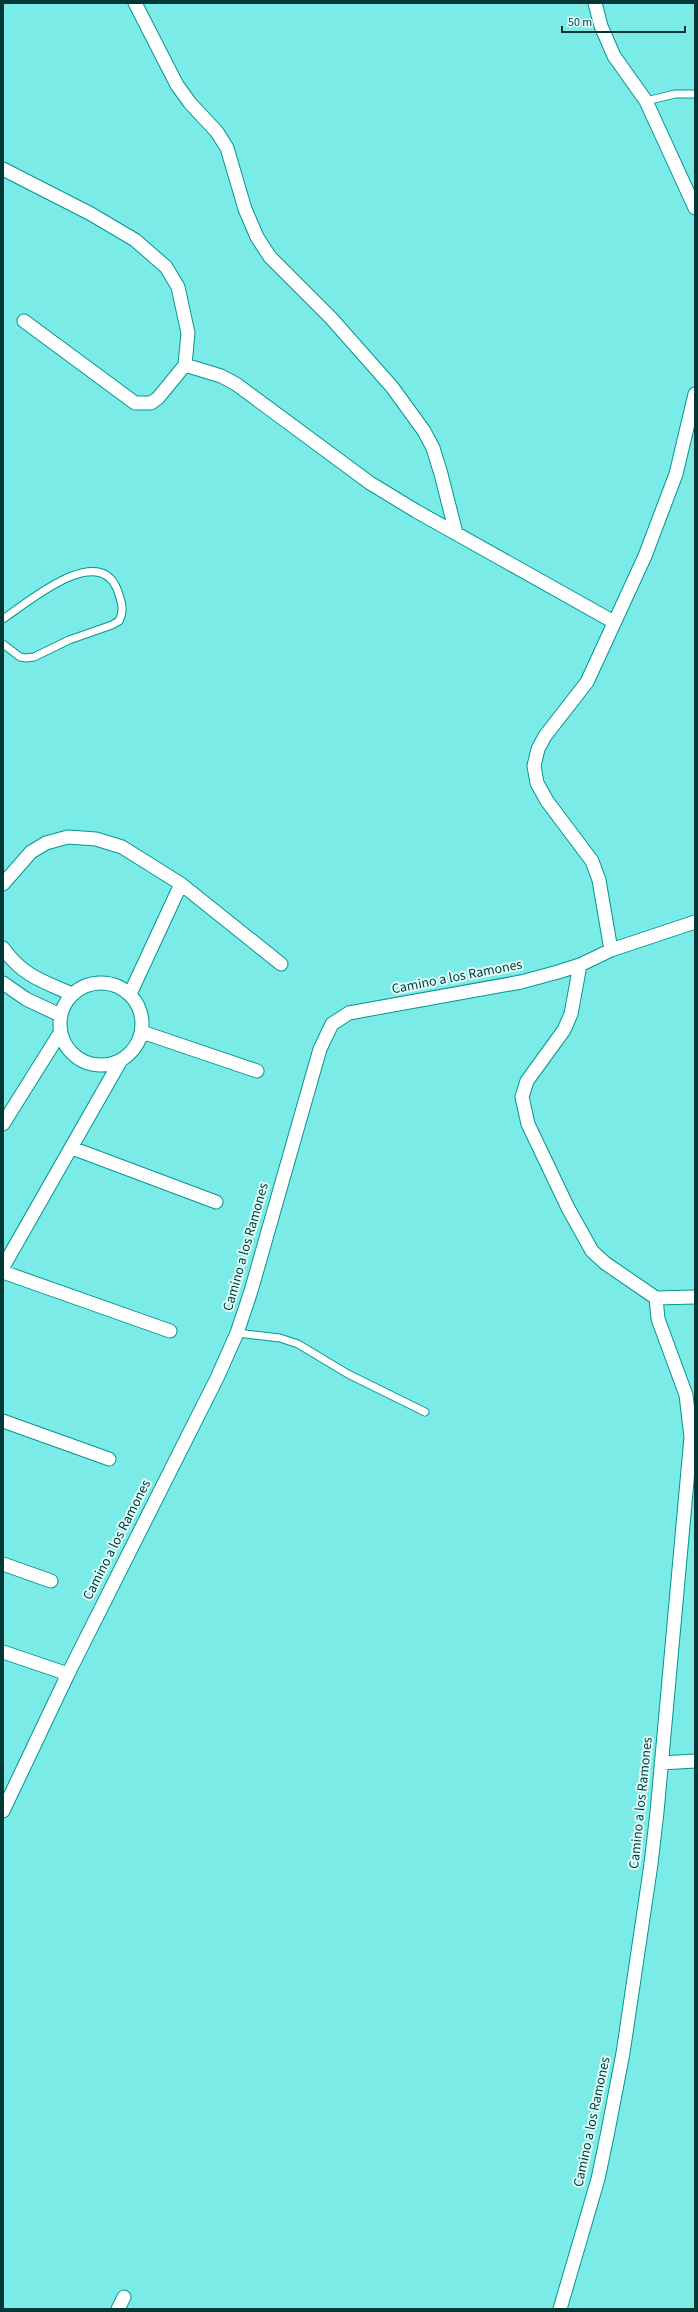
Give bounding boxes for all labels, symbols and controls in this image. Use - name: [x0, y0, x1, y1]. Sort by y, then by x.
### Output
- scale bar: [562, 8, 685, 34]
- text: 50 m: [568, 14, 592, 31]
- street label: Camino a los Ramones: [390, 955, 524, 999]
- street label: Camino a los Ramones: [218, 1180, 274, 1313]
- street label: Camino a los Ramones: [78, 1476, 156, 1604]
- street label: Camino a los Ramones: [624, 1736, 658, 1870]
- street label: Camino a los Ramones: [568, 2055, 616, 2189]

